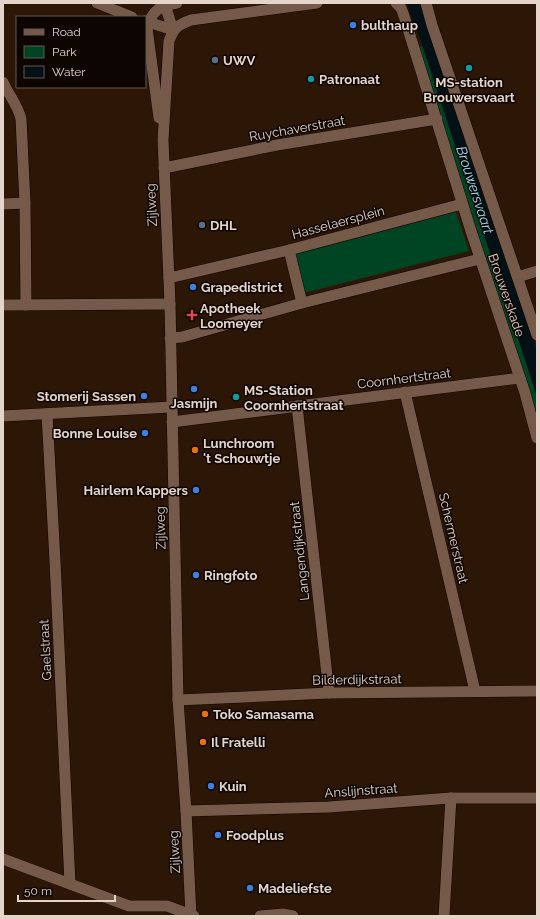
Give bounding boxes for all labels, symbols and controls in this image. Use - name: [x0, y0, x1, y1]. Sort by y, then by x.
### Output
- legend: [16, 16, 146, 88]
- place label: bulthaup: [361, 18, 418, 33]
- marker: bulthaup: [348, 20, 358, 30]
- text: Road: [52, 25, 81, 39]
- text: Park: [52, 45, 77, 59]
- place label: UWV: [223, 53, 255, 68]
- marker: UWV: [210, 55, 220, 65]
- marker: MS-station Brouwersvaart: [464, 63, 474, 73]
- text: Water: [52, 65, 86, 79]
- place label: Patronaat: [319, 72, 380, 87]
- marker: Patronaat: [306, 74, 316, 84]
- place label: MS-station Brouwersvaart: [423, 75, 515, 105]
- street label: Ruychaverstraat: [248, 113, 347, 144]
- water label: Brouwersvaart: [453, 144, 497, 236]
- street label: Zijlweg: [143, 183, 160, 227]
- street label: Hasselaersplein: [290, 203, 386, 242]
- place label: DHL: [210, 218, 237, 233]
- marker: DHL: [197, 220, 207, 230]
- street label: Brouwerskade: [485, 252, 528, 339]
- place label: Grapedistrict: [201, 280, 283, 295]
- marker: Grapedistrict: [188, 282, 198, 292]
- place label: Apotheek Loomeyer: [200, 301, 263, 331]
- marker: Apotheek Loomeyer: [187, 310, 197, 320]
- street label: Coornhertstraat: [356, 365, 452, 392]
- place label: MS-Station Coornhertstraat: [244, 383, 343, 413]
- marker: Jasmijn: [189, 384, 199, 394]
- place label: Stomerij Sassen: [37, 389, 136, 404]
- marker: Stomerij Sassen: [139, 391, 149, 401]
- marker: MS-Station Coornhertstraat: [231, 392, 241, 402]
- place label: Jasmijn: [171, 396, 218, 411]
- place label: Bonne Louise: [53, 426, 137, 441]
- marker: Bonne Louise: [140, 428, 150, 438]
- place label: Lunchroom 't Schouwtje: [203, 436, 280, 466]
- marker: Lunchroom 't Schouwtje: [190, 445, 200, 455]
- place label: Hairlem Kappers: [84, 483, 189, 498]
- marker: Hairlem Kappers: [191, 485, 201, 495]
- street label: Schermerstraat: [436, 491, 471, 586]
- street label: Langendijkstraat: [287, 500, 312, 601]
- street label: Zijlweg: [153, 506, 168, 550]
- place label: Ringfoto: [204, 568, 257, 583]
- marker: Ringfoto: [191, 570, 201, 580]
- street label: Gaelstraat: [36, 618, 55, 681]
- street label: Bilderdijkstraat: [312, 671, 403, 688]
- place label: Toko Samasama: [213, 707, 315, 722]
- marker: Toko Samasama: [200, 709, 210, 719]
- place label: Il Fratelli: [211, 735, 265, 750]
- marker: Il Fratelli: [198, 737, 208, 747]
- place label: Kuin: [219, 779, 247, 794]
- street label: Anslijnstraat: [324, 780, 399, 801]
- marker: Kuin: [206, 781, 216, 791]
- place label: Foodplus: [226, 828, 285, 843]
- street label: Zijlweg: [166, 830, 183, 874]
- marker: Foodplus: [213, 830, 223, 840]
- scale bar: [18, 877, 115, 903]
- place label: Madeliefste: [258, 881, 332, 896]
- marker: Madeliefste: [245, 883, 255, 893]
- text: 50 m: [24, 884, 52, 898]

